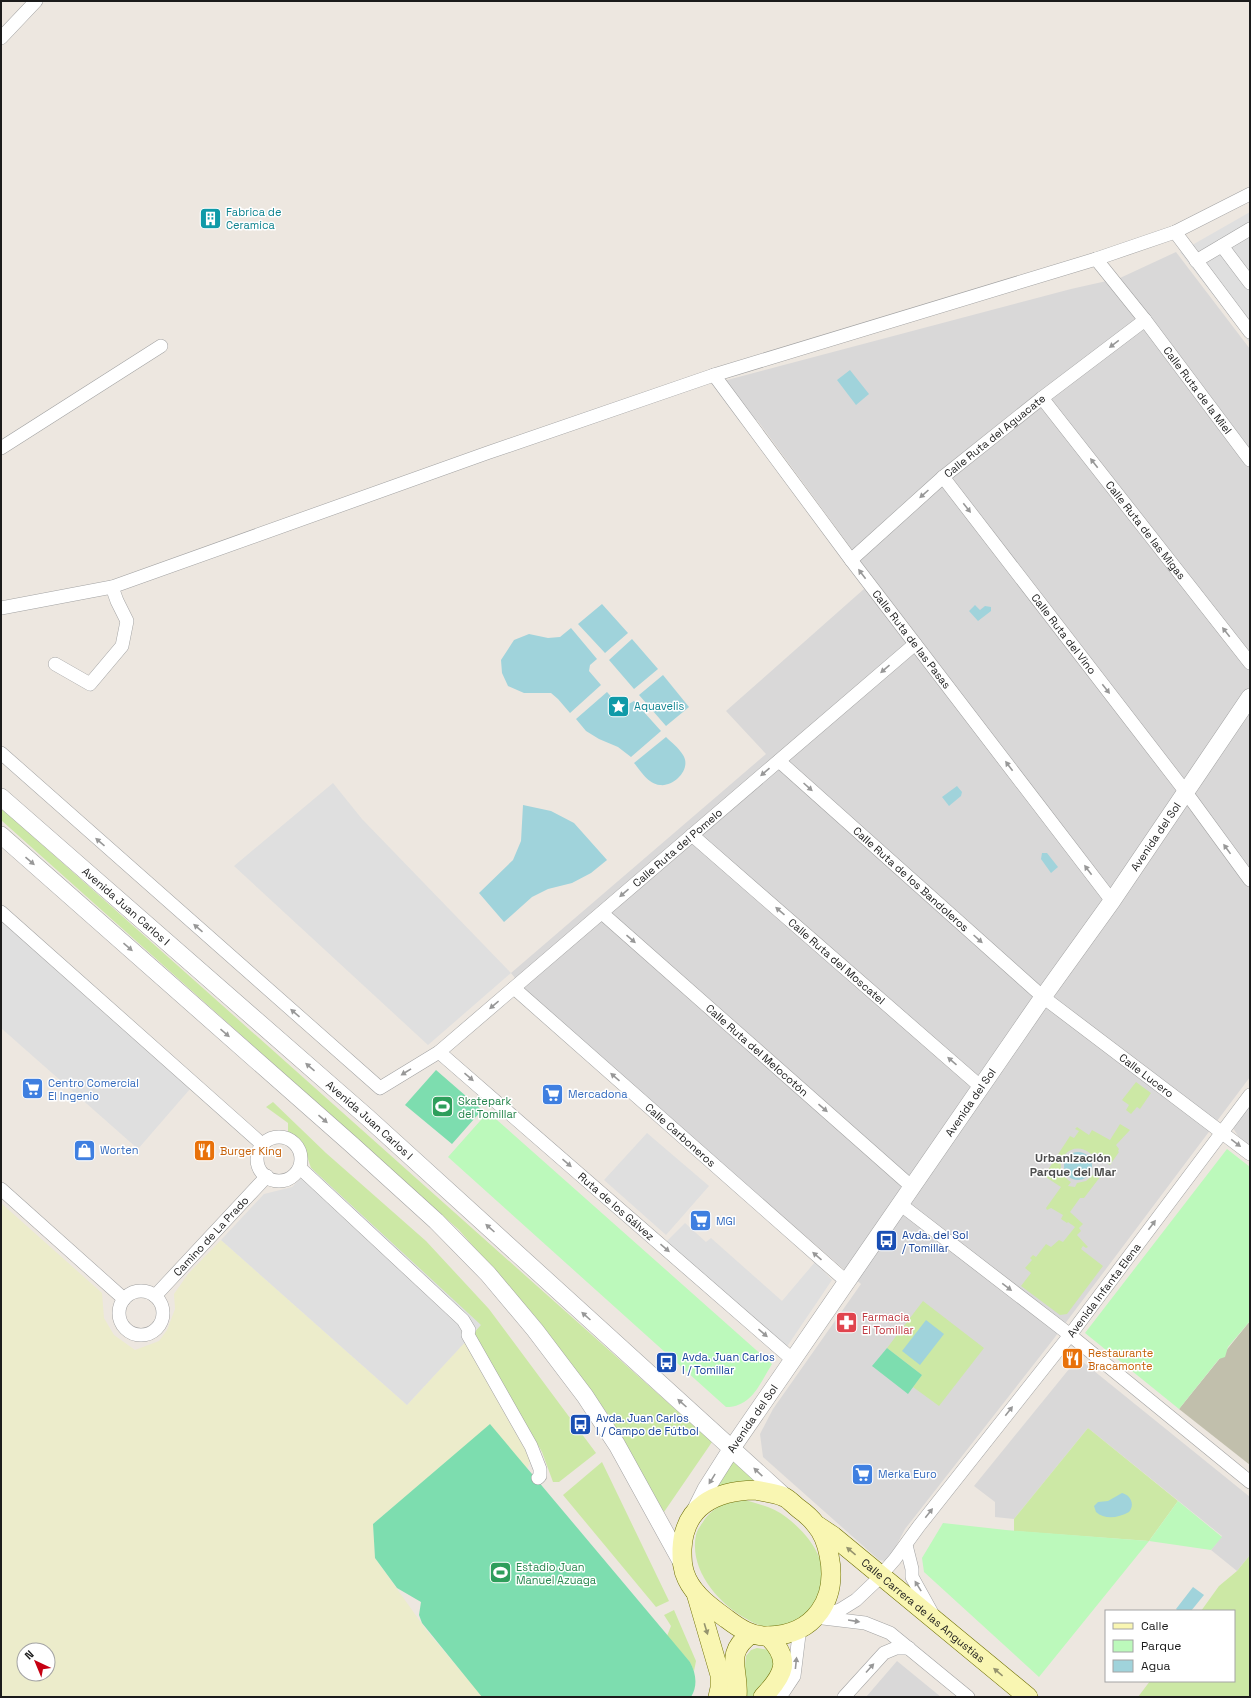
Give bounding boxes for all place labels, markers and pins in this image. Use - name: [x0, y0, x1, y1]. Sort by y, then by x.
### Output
- building icon: Fabrica de Ceramica: [197, 205, 223, 231]
- place label: Fabrica de Ceramica: [226, 205, 281, 232]
- place icon: Aquavelis: [606, 693, 632, 719]
- place label: Aquavelis: [634, 699, 684, 713]
- supermarket icon: Centro Comercial El Ingenio: [19, 1076, 45, 1102]
- place label: Centro Comercial El Ingenio: [48, 1076, 139, 1103]
- supermarket icon: Mercadona: [540, 1081, 566, 1107]
- place label: Mercadona: [568, 1087, 628, 1101]
- sports icon: Skatepark del Tomillar: [430, 1094, 456, 1120]
- place label: Skatepark del Tomillar: [458, 1094, 517, 1121]
- shop icon: Worten: [71, 1137, 97, 1163]
- restaurant icon: Burger King: [192, 1138, 218, 1164]
- place label: Worten: [100, 1143, 139, 1157]
- place label: Burger King: [220, 1144, 282, 1158]
- supermarket icon: MGI: [688, 1208, 714, 1234]
- place label: MGI: [716, 1214, 735, 1228]
- bus stop icon: Avda. del Sol / Tomillar: [873, 1228, 899, 1254]
- place label: Avda. del Sol / Tomillar: [902, 1228, 968, 1255]
- pharmacy icon: Farmacia El Tomillar: [834, 1310, 860, 1336]
- place label: Farmacia El Tomillar: [862, 1310, 914, 1337]
- restaurant icon: Restaurante Bracamonte: [1060, 1346, 1086, 1372]
- place label: Restaurante Bracamonte: [1088, 1346, 1153, 1373]
- bus stop icon: Avda. Juan Carlos I / Tomillar: [653, 1350, 679, 1376]
- place label: Avda. Juan Carlos I / Tomillar: [682, 1350, 775, 1377]
- bus stop icon: Avda. Juan Carlos I / Campo de Fútbol: [567, 1411, 593, 1437]
- place label: Avda. Juan Carlos I / Campo de Fútbol: [596, 1411, 699, 1438]
- supermarket icon: Merka Euro: [849, 1461, 875, 1487]
- place label: Merka Euro: [878, 1467, 937, 1481]
- sports icon: Estadio Juan Manuel Azuaga: [487, 1560, 513, 1586]
- place label: Estadio Juan Manuel Azuaga: [516, 1560, 597, 1587]

